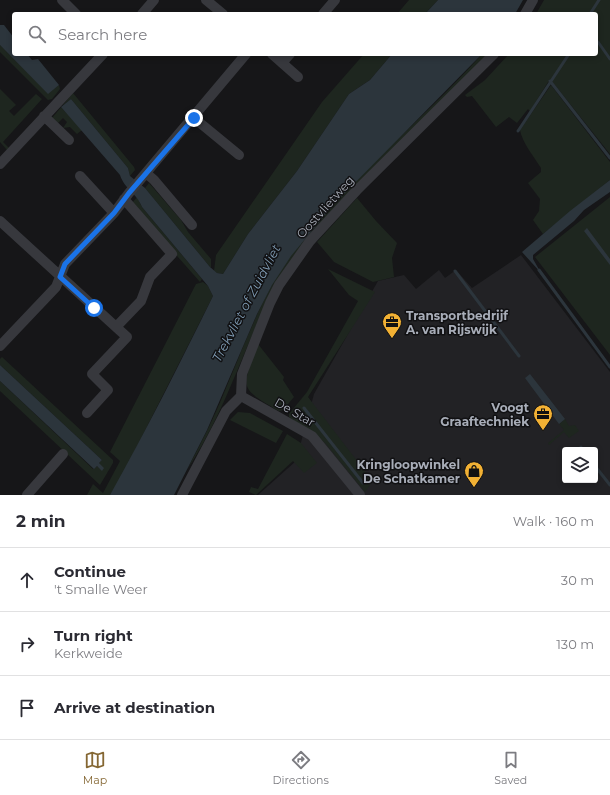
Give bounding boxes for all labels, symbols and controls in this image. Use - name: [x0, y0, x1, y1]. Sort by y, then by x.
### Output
- search box: [12, 12, 598, 56]
- icon: search: [26, 23, 48, 45]
- text: Search here: [58, 25, 147, 44]
- route end: [185, 109, 203, 127]
- street label: Oostvlietweg: [293, 173, 357, 241]
- water label: Trekvliet of Zuidvliet: [208, 241, 284, 364]
- route start: [85, 299, 103, 317]
- place label: Transportbedrijf A. van Rijswijk: [405, 308, 509, 337]
- office icon: Transportbedrijf A. van Rijswijk: [381, 311, 403, 339]
- street label: De Star: [272, 394, 318, 430]
- place label: Voogt Graaftechniek: [440, 400, 530, 429]
- office icon: Voogt Graaftechniek: [532, 403, 554, 431]
- map controls: [562, 447, 598, 483]
- button: layers: [562, 447, 598, 483]
- place label: Kringloopwinkel De Schatkamer: [356, 457, 460, 486]
- shop icon: Kringloopwinkel De Schatkamer: [463, 460, 485, 488]
- text: 2 min: [16, 511, 66, 531]
- text: Walk · 160 m: [513, 513, 594, 529]
- text: Continue: [54, 562, 126, 581]
- icon: ahead: [16, 569, 38, 591]
- text: 30 m: [561, 572, 594, 588]
- text: 't Smalle Weer: [54, 581, 148, 597]
- text: Turn right: [54, 626, 133, 645]
- icon: right: [16, 633, 38, 655]
- text: 130 m: [556, 636, 594, 652]
- text: Kerkweide: [54, 645, 123, 661]
- icon: arrive: [16, 697, 38, 719]
- text: Arrive at destination: [54, 698, 215, 717]
- tab: Map: [83, 749, 107, 787]
- tab: Directions: [273, 749, 329, 787]
- tab: Saved: [494, 749, 527, 787]

